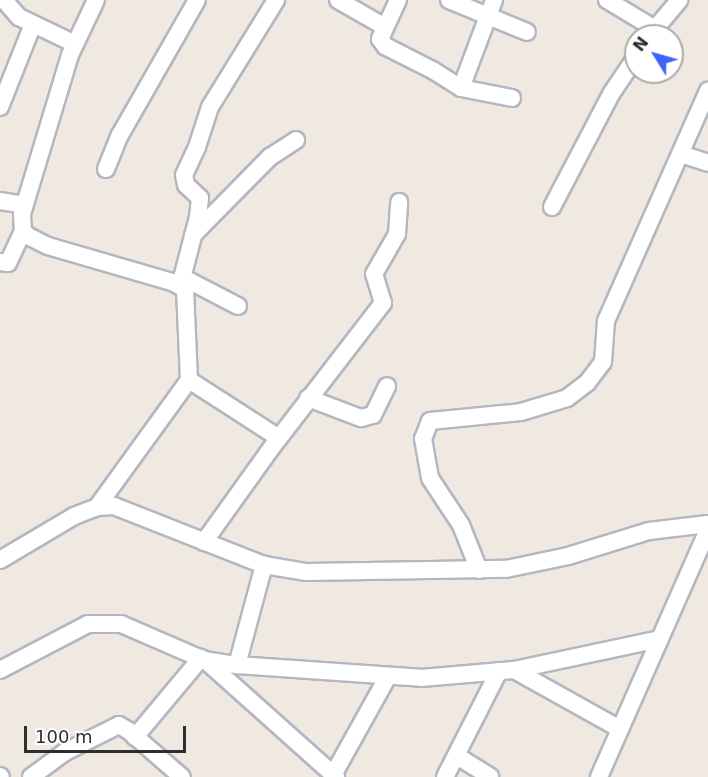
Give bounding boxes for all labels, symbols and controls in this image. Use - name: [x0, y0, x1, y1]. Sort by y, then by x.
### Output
- north arrow: [624, 24, 684, 84]
- text: N: [629, 33, 652, 55]
- scale bar: [27, 714, 189, 752]
- text: 100 m: [35, 726, 93, 747]

